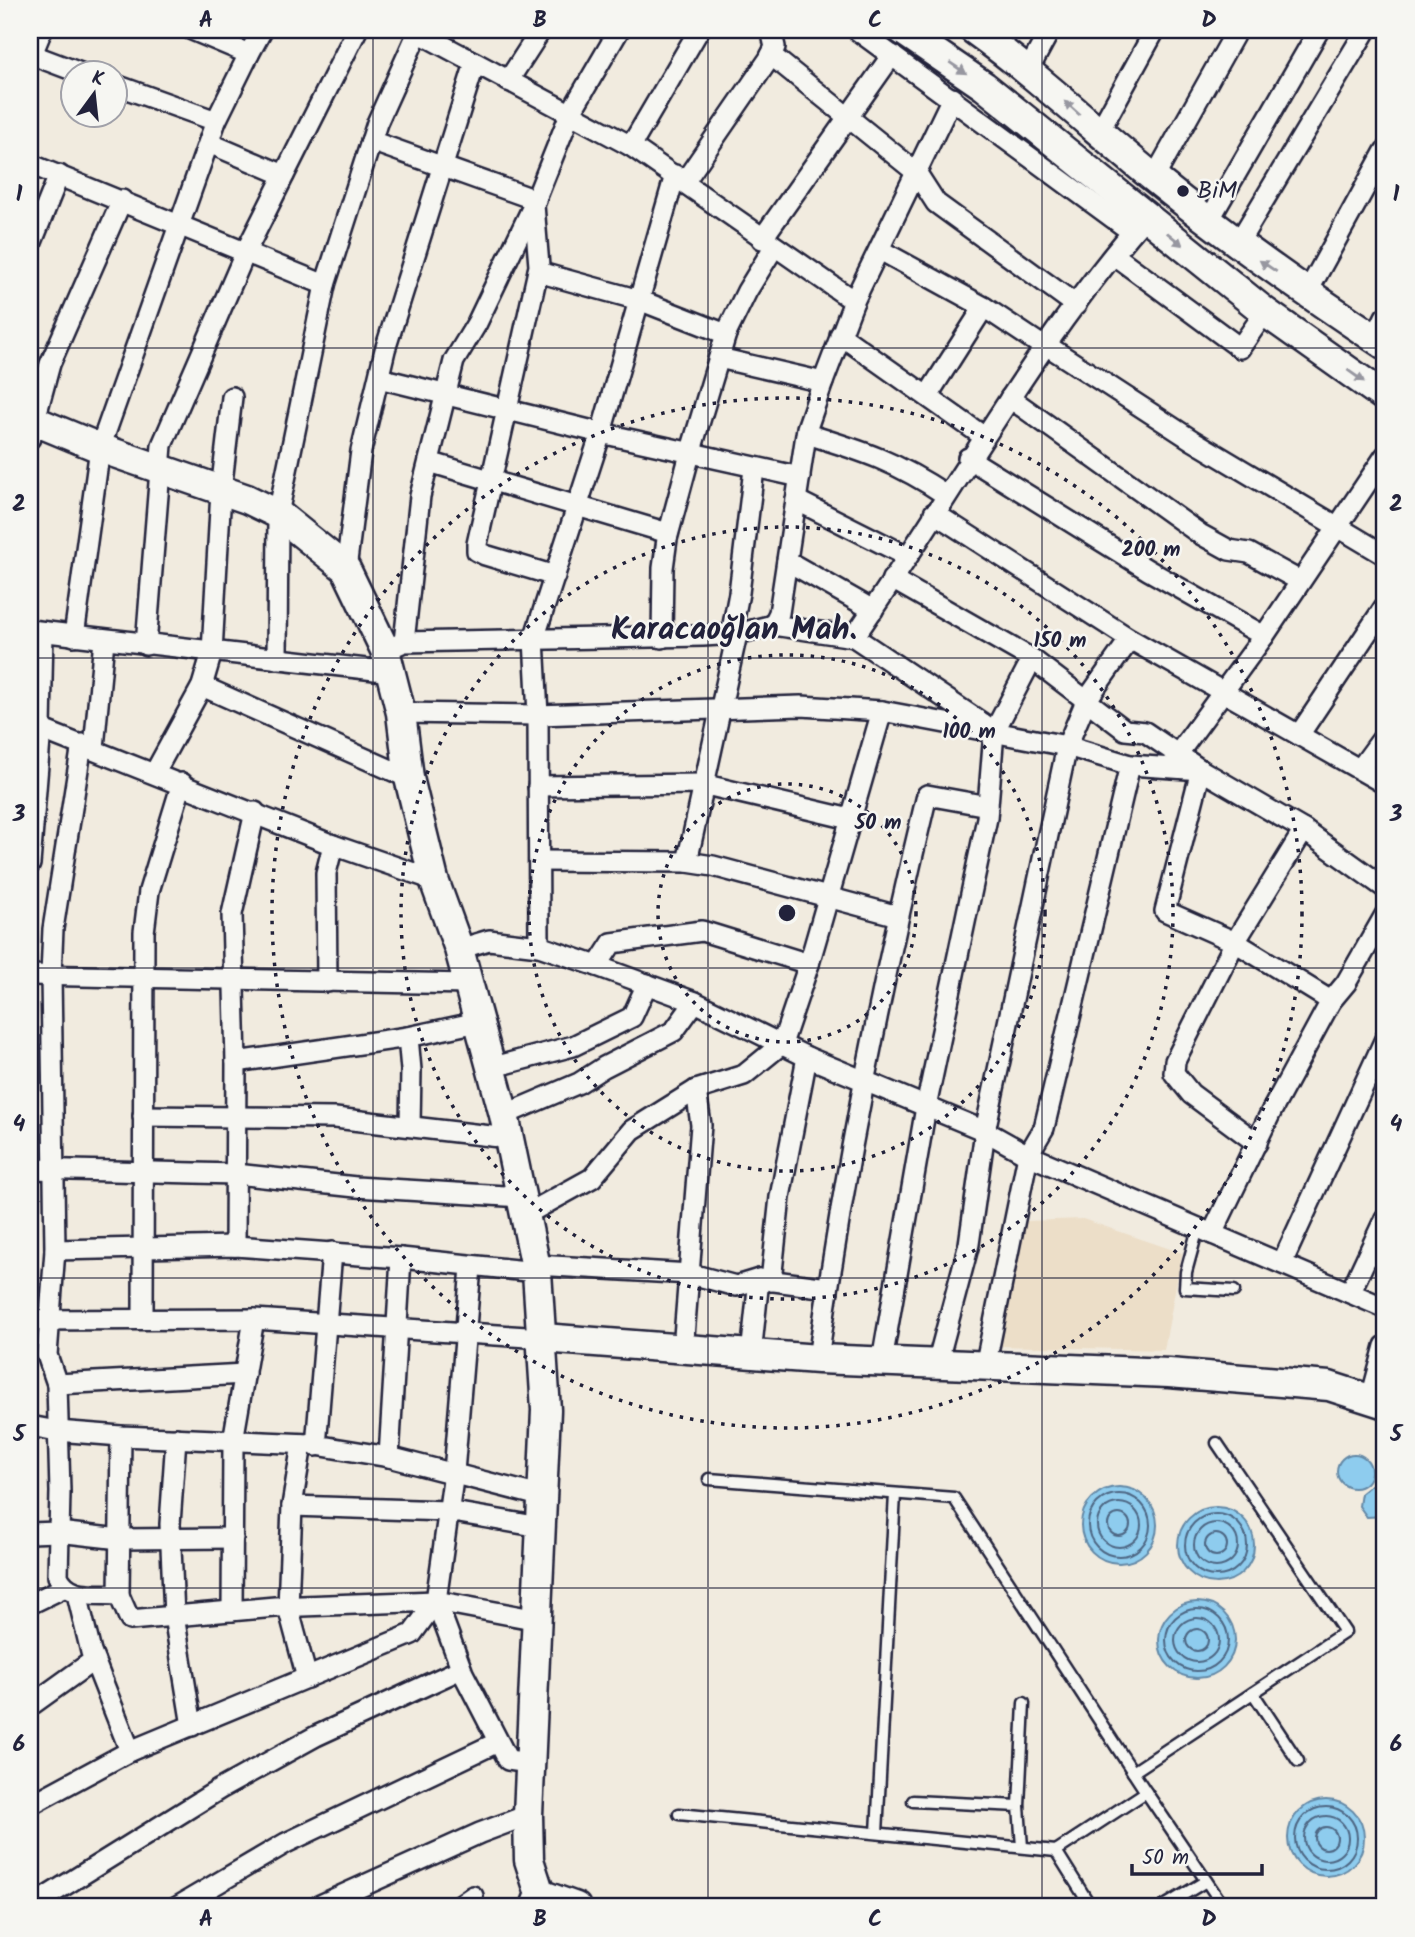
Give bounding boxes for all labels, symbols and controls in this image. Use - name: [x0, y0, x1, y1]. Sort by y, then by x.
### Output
- text: A: [199, 3, 213, 39]
- text: B: [533, 3, 547, 39]
- text: C: [868, 3, 882, 39]
- text: D: [1201, 3, 1217, 39]
- north arrow: [60, 60, 130, 130]
- one-way arrow: [949, 61, 967, 75]
- text: K: [88, 64, 107, 95]
- one-way arrow: [1063, 100, 1081, 116]
- place label: BiM: [1197, 172, 1237, 211]
- text: 1: [16, 177, 23, 213]
- text: 1: [1393, 177, 1400, 213]
- marker: BiM: [1175, 183, 1191, 199]
- one-way arrow: [1167, 231, 1184, 246]
- one-way arrow: [1258, 260, 1277, 273]
- one-way arrow: [1347, 369, 1365, 383]
- text: 2: [12, 487, 26, 523]
- text: 2: [1389, 487, 1403, 523]
- text: 200 m: [1121, 534, 1181, 567]
- district label: Karacaoğlan Mah.: [611, 605, 857, 656]
- text: 150 m: [1033, 625, 1087, 658]
- text: 100 m: [942, 716, 996, 749]
- text: 3: [12, 797, 26, 833]
- text: 3: [1389, 797, 1403, 833]
- text: 50 m: [854, 807, 901, 840]
- centre of rings: [775, 901, 799, 925]
- text: 4: [13, 1107, 26, 1143]
- text: 4: [1390, 1107, 1403, 1143]
- text: 5: [12, 1417, 27, 1453]
- text: 5: [1389, 1417, 1404, 1453]
- text: 6: [13, 1727, 25, 1763]
- text: 6: [1390, 1727, 1402, 1763]
- scale bar: [1132, 1832, 1261, 1876]
- text: 50 m: [1142, 1842, 1189, 1875]
- text: A: [199, 1902, 213, 1937]
- text: B: [533, 1902, 547, 1937]
- text: C: [868, 1902, 882, 1937]
- text: D: [1201, 1902, 1217, 1937]

